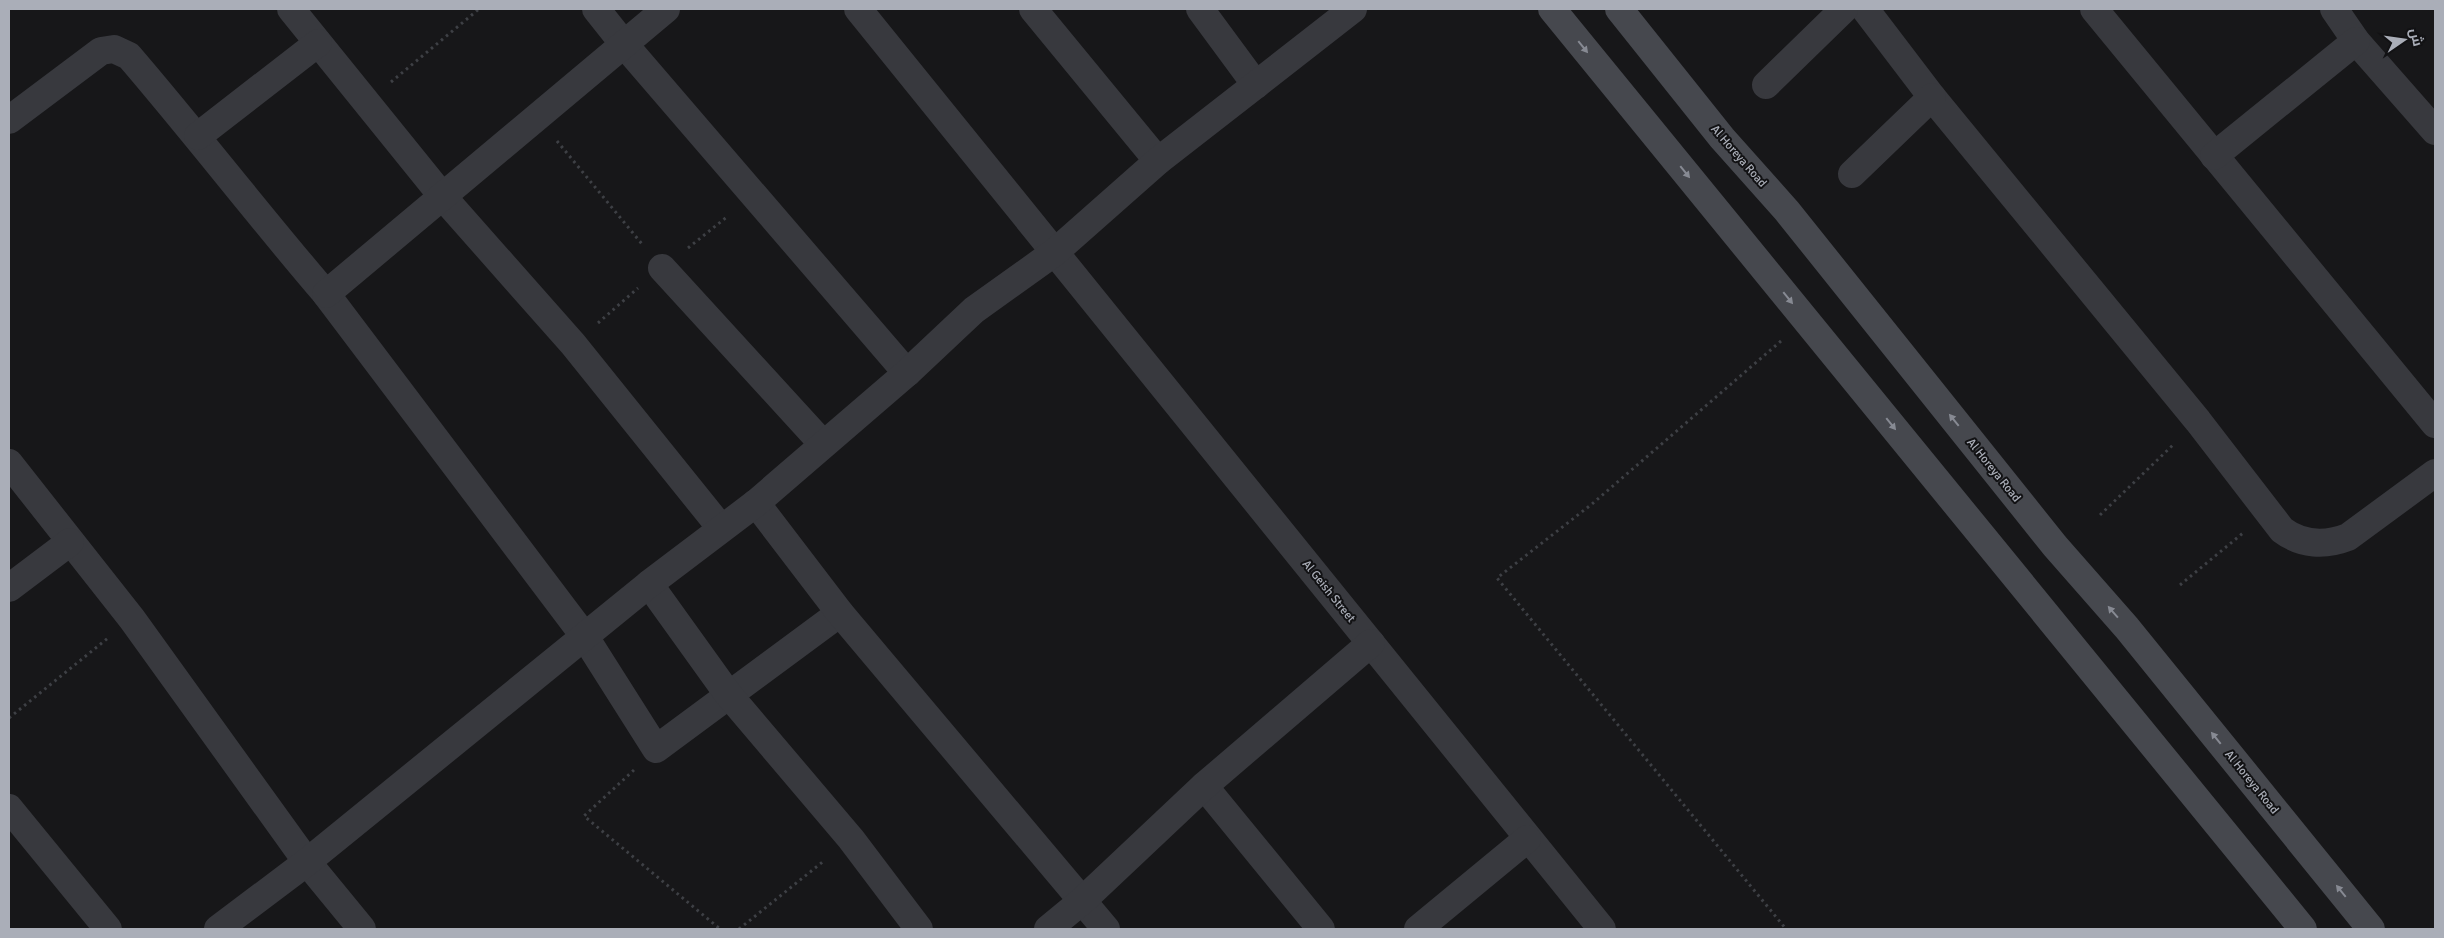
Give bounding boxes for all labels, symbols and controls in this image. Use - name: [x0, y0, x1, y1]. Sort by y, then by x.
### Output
- north arrow: [2379, 15, 2429, 65]
- text: ش: [2406, 27, 2426, 48]
- one-way arrow: [1577, 40, 1588, 53]
- street label: Al Horeya Road: [1707, 122, 1770, 191]
- one-way arrow: [1680, 166, 1691, 179]
- one-way arrow: [1783, 292, 1794, 305]
- one-way arrow: [1948, 414, 1959, 427]
- one-way arrow: [1885, 418, 1896, 431]
- street label: Al Horeya Road: [1963, 435, 2024, 505]
- street label: Al Geish Street: [1299, 557, 1358, 626]
- one-way arrow: [2107, 607, 2119, 619]
- one-way arrow: [2211, 732, 2222, 745]
- street label: Al Horeya Road: [2221, 747, 2282, 817]
- one-way arrow: [2335, 885, 2346, 898]

